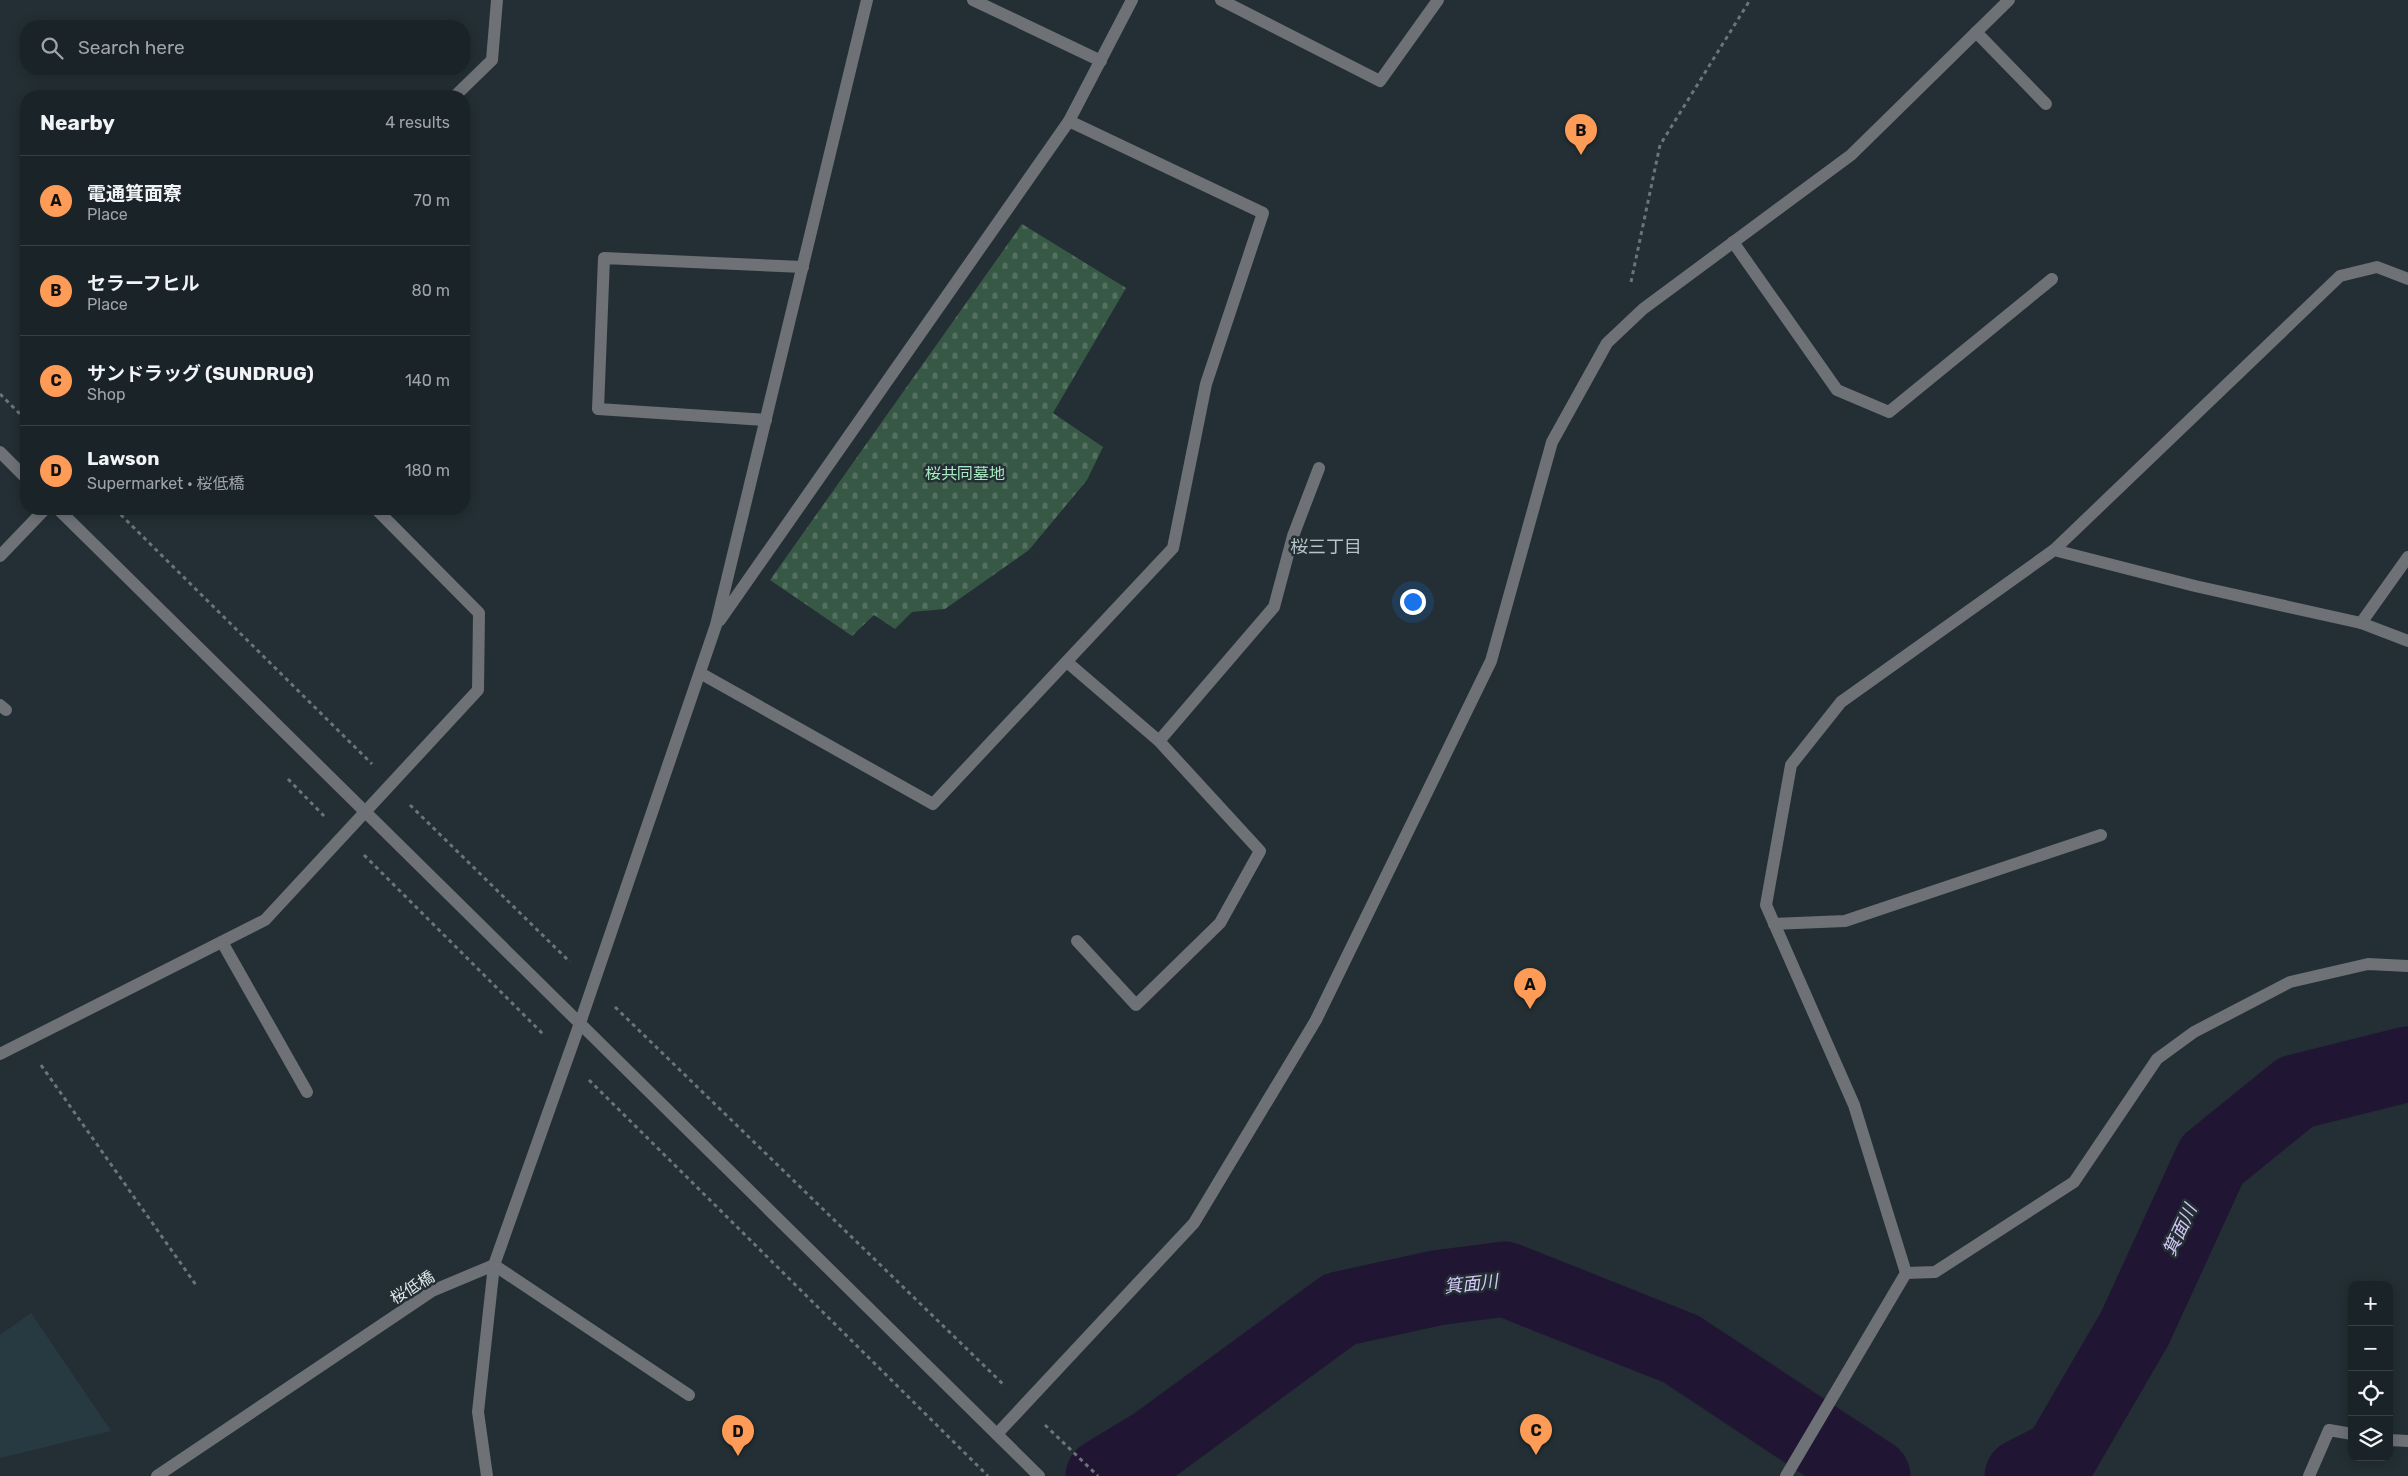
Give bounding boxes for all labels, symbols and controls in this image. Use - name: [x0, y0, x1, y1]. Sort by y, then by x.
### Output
- search box: [20, 20, 470, 75]
- icon: search: [38, 34, 66, 62]
- text: Search here: [78, 36, 185, 59]
- text: Nearby: [40, 110, 115, 135]
- text: 4 results: [385, 113, 450, 132]
- pin: B: [1565, 114, 1597, 155]
- text: 電通箕面寮: [87, 182, 182, 205]
- text: A: [50, 191, 62, 210]
- text: 70 m: [413, 191, 450, 210]
- text: Place: [87, 205, 128, 224]
- text: セラーフヒル: [87, 272, 200, 295]
- text: B: [50, 281, 62, 300]
- text: 80 m: [412, 281, 450, 300]
- text: Place: [87, 295, 128, 314]
- text: サンドラッグ (SUNDRUG): [87, 362, 314, 385]
- text: C: [50, 371, 62, 390]
- text: 140 m: [405, 371, 450, 390]
- text: Shop: [87, 385, 125, 404]
- text: Lawson: [87, 447, 159, 470]
- text: D: [50, 461, 62, 480]
- text: 180 m: [405, 461, 450, 480]
- park label: 桜共同墓地: [925, 464, 1005, 483]
- text: Supermarket · 桜低橋: [87, 474, 244, 493]
- district label: 桜三丁目: [1290, 536, 1362, 558]
- your location: [1400, 589, 1426, 615]
- pin: A: [1514, 968, 1546, 1009]
- water label: 箕面川: [2159, 1199, 2202, 1259]
- street label: 桜低橋: [387, 1267, 438, 1308]
- water label: 箕面川: [1443, 1270, 1501, 1298]
- map controls: [2348, 1281, 2393, 1461]
- button: +: [2348, 1281, 2393, 1326]
- button: −: [2348, 1326, 2393, 1371]
- button: locate: [2348, 1371, 2393, 1416]
- pin: C: [1520, 1414, 1552, 1455]
- pin: D: [722, 1415, 754, 1456]
- button: layers: [2348, 1416, 2393, 1461]

